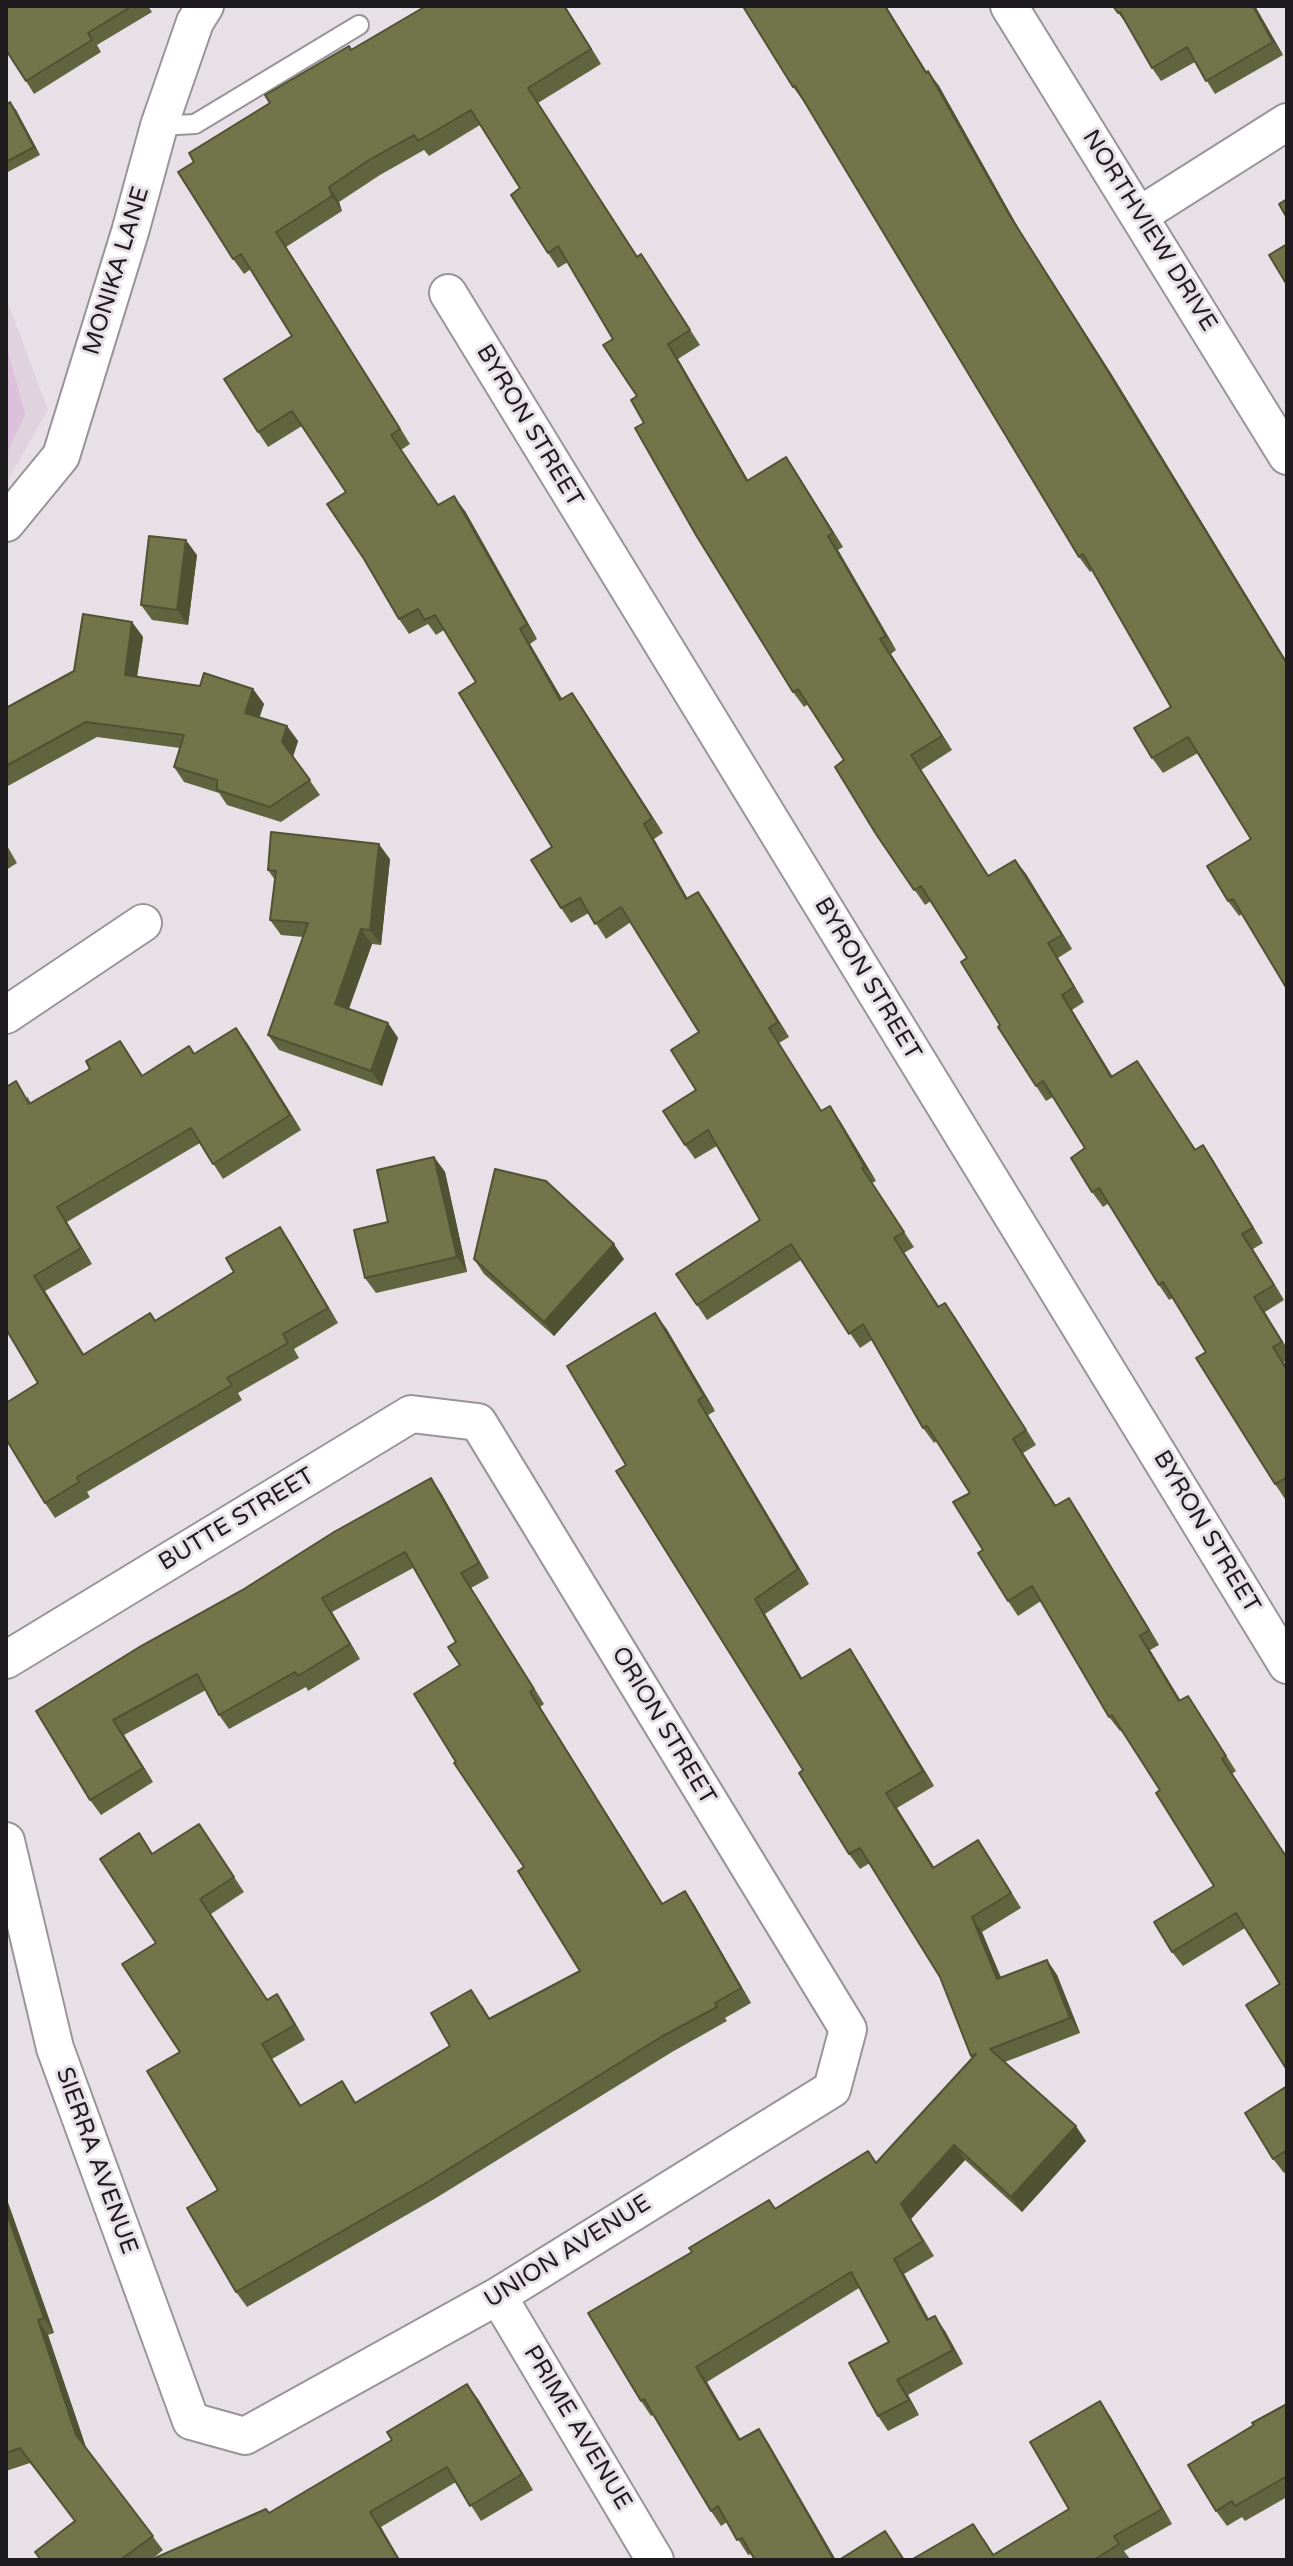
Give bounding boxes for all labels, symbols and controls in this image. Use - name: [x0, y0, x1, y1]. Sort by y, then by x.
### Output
- street label: NORTHVIEW DRIVE: [1075, 125, 1223, 337]
- street label: MONIKA LANE: [78, 183, 156, 359]
- street label: BYRON STREET: [469, 340, 589, 512]
- street label: BYRON STREET: [807, 893, 927, 1065]
- street label: BYRON STREET: [1146, 1446, 1266, 1618]
- street label: BUTTE STREET: [154, 1462, 320, 1578]
- street label: ORION STREET: [604, 1642, 722, 1810]
- street label: SIERRA AVENUE: [49, 2064, 143, 2258]
- street label: UNION AVENUE: [479, 2189, 657, 2315]
- street label: PRIME AVENUE: [517, 2341, 637, 2515]

